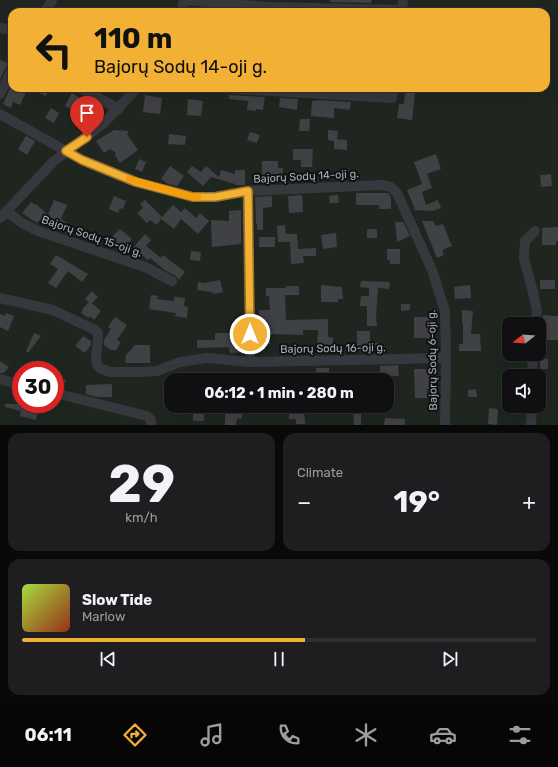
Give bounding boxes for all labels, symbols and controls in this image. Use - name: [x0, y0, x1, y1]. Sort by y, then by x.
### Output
- text: 110 m: [94, 22, 172, 55]
- icon: left: [28, 24, 80, 76]
- text: Bajorų Sodų 14-oji g.: [94, 56, 267, 78]
- pin: [70, 96, 104, 137]
- icon: arrive: [76, 102, 98, 124]
- street label: Bajorų Sodų 14-oji g.: [253, 167, 359, 186]
- street label: Bajorų Sodų 15-oji g.: [40, 213, 144, 260]
- street label: Bajorų Sodų 6-oji g.: [425, 309, 440, 411]
- position arrow: [229, 313, 271, 355]
- north arrow: [502, 317, 546, 361]
- map controls: [502, 317, 546, 413]
- street label: Bajorų Sodų 16-oji g.: [280, 341, 386, 356]
- speed limit sign: 30: [12, 361, 64, 413]
- button: sound: [502, 369, 546, 413]
- text: 06:12 · 1 min · 280 m: [204, 384, 354, 402]
- text: 29: [108, 453, 175, 515]
- text: Climate: [297, 465, 343, 480]
- text: 19°: [394, 484, 440, 520]
- text: −: [297, 489, 311, 516]
- text: +: [522, 489, 536, 516]
- text: km/h: [125, 510, 158, 525]
- text: Slow Tide: [82, 591, 152, 609]
- text: Marlow: [82, 609, 125, 624]
- icon: previous: [97, 648, 119, 670]
- icon: pause: [268, 648, 290, 670]
- icon: next: [439, 648, 461, 670]
- icon: directions: [121, 721, 149, 749]
- icon: music: [198, 721, 226, 749]
- icon: phone: [275, 721, 303, 749]
- icon: climate: [352, 721, 380, 749]
- icon: car: [429, 721, 457, 749]
- icon: filters: [506, 721, 534, 749]
- text: 06:11: [24, 724, 72, 746]

